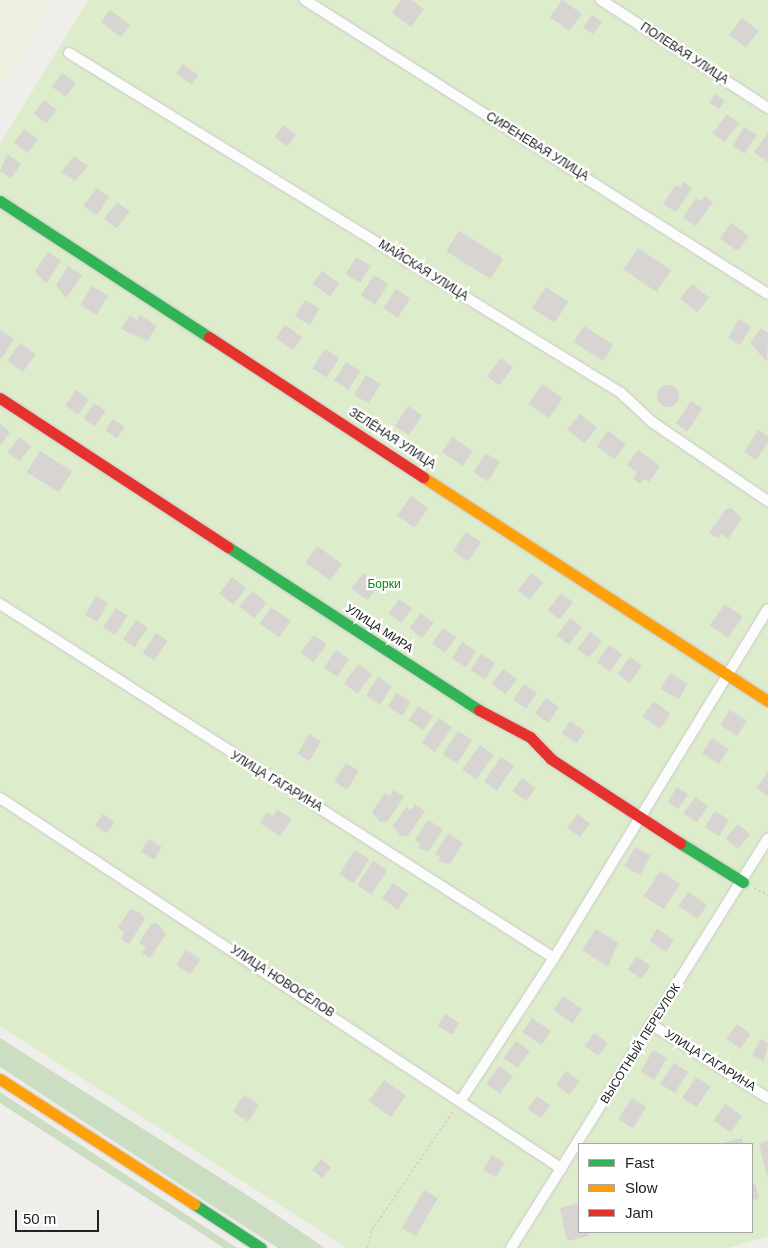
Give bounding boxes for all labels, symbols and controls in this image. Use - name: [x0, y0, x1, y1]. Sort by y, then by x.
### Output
- street label: ПОЛЕВАЯ УЛИЦА: [637, 20, 731, 88]
- street label: СИРЕНЕВАЯ УЛИЦА: [483, 110, 591, 184]
- street label: МАЙСКАЯ УЛИЦА: [376, 238, 470, 304]
- street label: ЗЕЛЁНАЯ УЛИЦА: [346, 406, 438, 472]
- park label: Борки: [367, 578, 401, 592]
- street label: УЛИЦА МИРА: [342, 602, 416, 656]
- street label: УЛИЦА ГАГАРИНА: [227, 749, 325, 815]
- street label: УЛИЦА НОВОСЁЛОВ: [227, 943, 337, 1021]
- street label: ВЫСОТНЫЙ ПЕРЕУЛОК: [598, 981, 684, 1107]
- street label: УЛИЦА ГАГАРИНА: [662, 1027, 758, 1095]
- legend: [578, 1143, 753, 1233]
- text: Fast: [625, 1154, 654, 1171]
- text: Slow: [625, 1179, 658, 1196]
- scale bar: [18, 1200, 101, 1232]
- text: Jam: [625, 1204, 653, 1221]
- text: 50 m: [23, 1210, 56, 1227]

